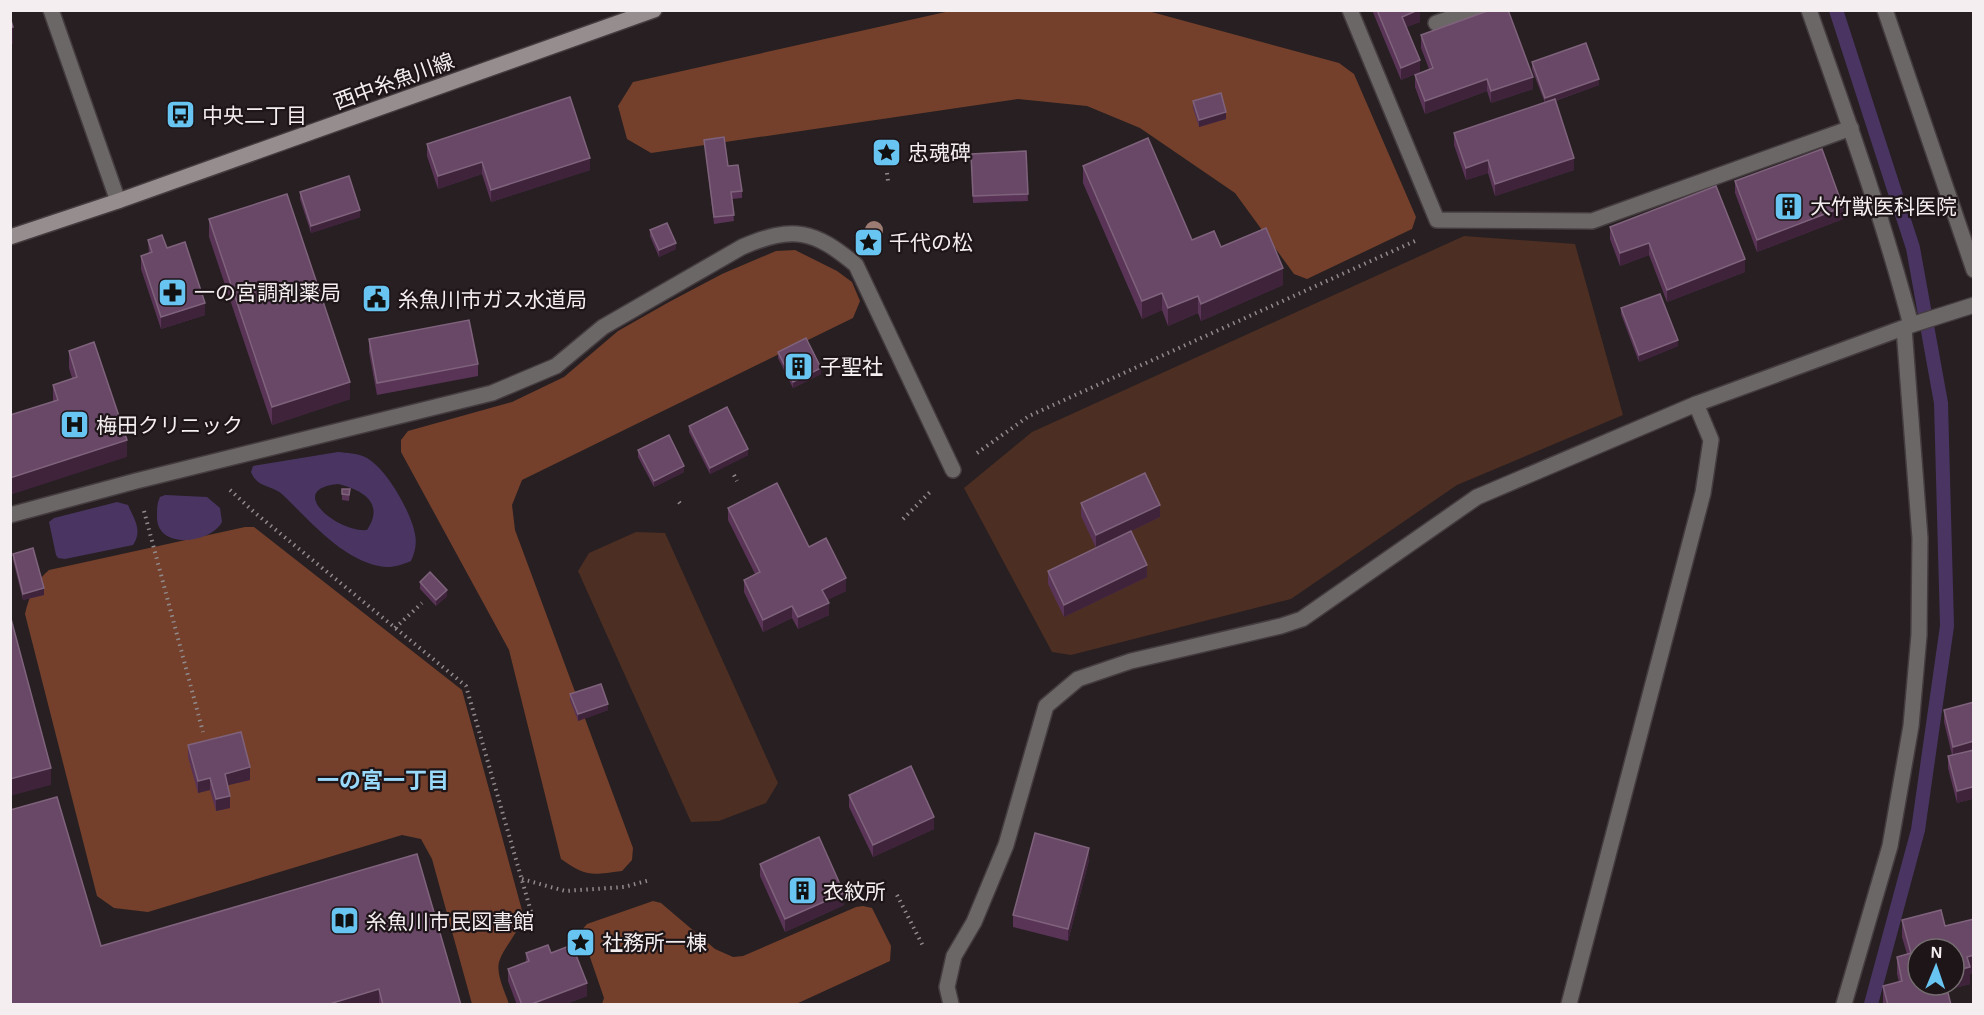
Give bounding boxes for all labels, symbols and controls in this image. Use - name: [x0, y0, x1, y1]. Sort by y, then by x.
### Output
- street label: 西中糸魚川線: [331, 49, 457, 113]
- bus stop icon: 中央二丁目: [165, 99, 197, 131]
- place label: 中央二丁目: [202, 104, 307, 127]
- place icon: 忠魂碑: [871, 136, 903, 168]
- place label: 忠魂碑: [908, 141, 971, 164]
- building icon: 大竹獣医科医院: [1773, 190, 1805, 222]
- place label: 大竹獣医科医院: [1810, 195, 1957, 218]
- place icon: 千代の松: [852, 226, 884, 258]
- place label: 千代の松: [889, 231, 973, 254]
- pharmacy icon: 一の宮調剤薬局: [157, 276, 189, 308]
- place label: 一の宮調剤薬局: [194, 281, 341, 304]
- public building icon: 糸魚川市ガス水道局: [361, 283, 393, 315]
- place label: 糸魚川市ガス水道局: [398, 288, 587, 311]
- building icon: 子聖社: [783, 350, 815, 382]
- place label: 子聖社: [820, 355, 883, 378]
- hospital icon: 梅田クリニック: [59, 409, 91, 441]
- place label: 梅田クリニック: [96, 414, 243, 437]
- district label: 一の宮一丁目: [317, 768, 449, 793]
- building icon: 衣紋所: [786, 875, 818, 907]
- place label: 衣紋所: [823, 880, 886, 903]
- library icon: 糸魚川市民図書館: [329, 905, 361, 937]
- place label: 糸魚川市民図書館: [366, 910, 534, 933]
- place icon: 社務所一棟: [565, 926, 597, 958]
- place label: 社務所一棟: [602, 931, 707, 954]
- north arrow: [1906, 937, 1966, 997]
- text: N: [1930, 944, 1943, 961]

